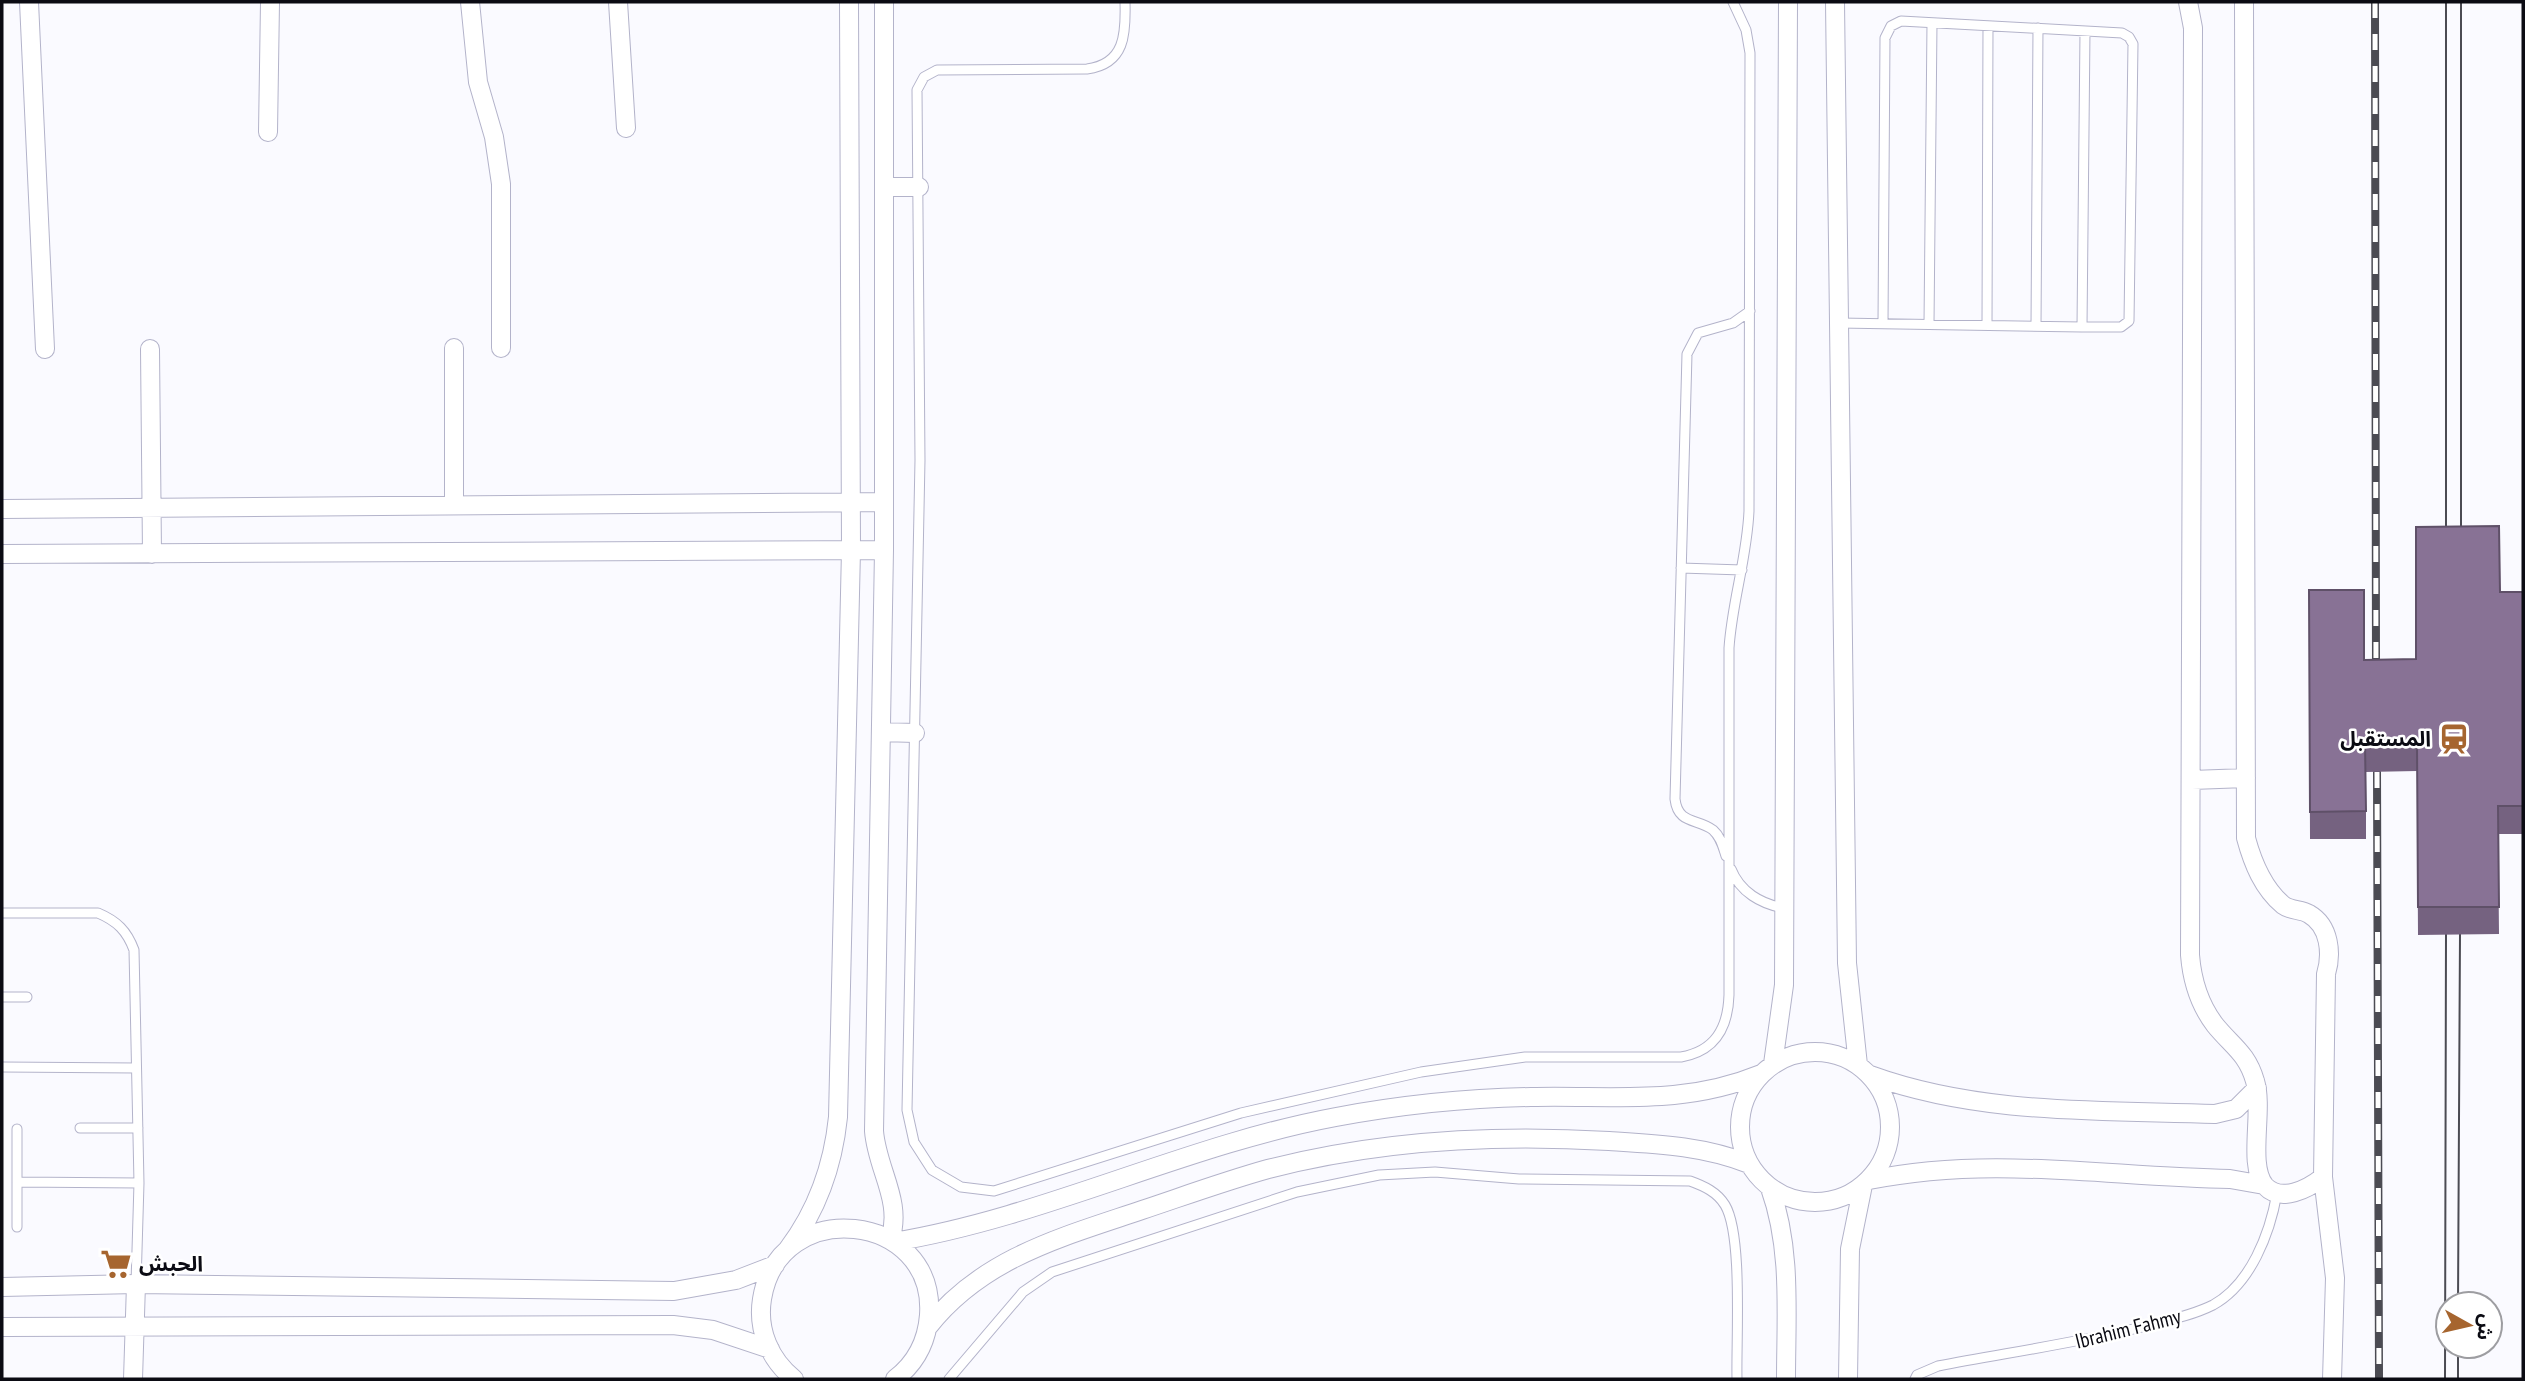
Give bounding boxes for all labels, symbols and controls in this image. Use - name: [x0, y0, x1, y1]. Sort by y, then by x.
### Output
- station icon: المستقبل: [2437, 722, 2471, 756]
- place label: المستقبل: [2340, 725, 2431, 752]
- supermarket icon: الحبش: [99, 1247, 133, 1281]
- place label: الحبش: [139, 1250, 203, 1277]
- north arrow: [2434, 1290, 2504, 1360]
- street label: Ibrahim Fahmy: [2072, 1302, 2184, 1355]
- text: ش: [2472, 1313, 2500, 1342]

